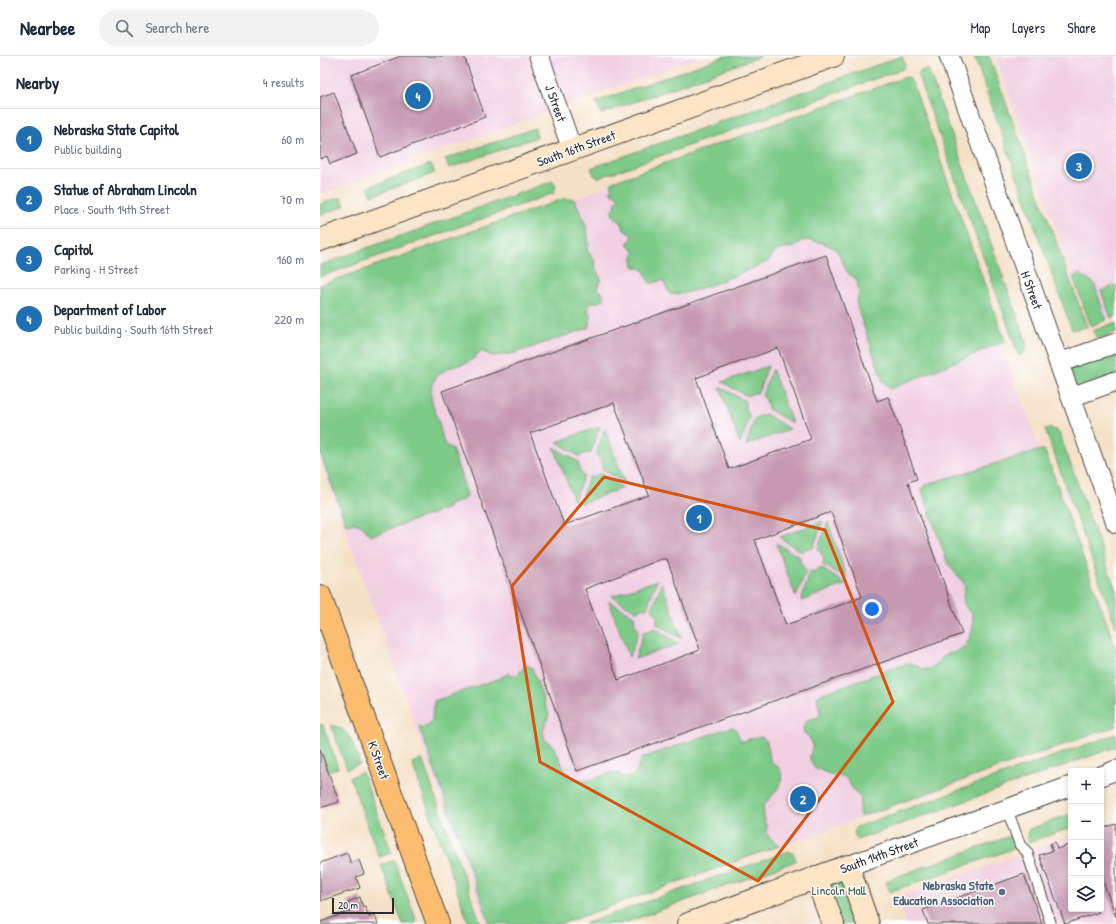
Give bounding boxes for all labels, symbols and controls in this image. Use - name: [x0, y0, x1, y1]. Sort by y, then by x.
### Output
- search box: [99, 10, 379, 46]
- text: Nearbee: [20, 15, 75, 41]
- icon: search: [113, 17, 135, 39]
- text: Search here: [145, 17, 210, 38]
- text: Map: [970, 18, 990, 37]
- text: Layers: [1012, 18, 1045, 37]
- text: Share: [1067, 18, 1096, 37]
- text: Nearby: [16, 71, 59, 94]
- text: 4 results: [263, 73, 304, 91]
- pin: 4: [405, 81, 431, 111]
- street label: J Street: [541, 82, 571, 124]
- text: Nebraska State Capitol: [54, 119, 179, 140]
- street label: South 16th Street: [534, 125, 618, 171]
- text: 1: [27, 130, 31, 148]
- text: 60 m: [281, 130, 304, 148]
- text: Public building: [54, 140, 122, 158]
- pin: 3: [1066, 151, 1092, 181]
- text: Statue of Abraham Lincoln: [54, 179, 197, 200]
- text: 2: [26, 190, 32, 208]
- text: 70 m: [280, 190, 304, 208]
- text: Place · South 14th Street: [54, 200, 170, 218]
- text: Capitol: [54, 239, 93, 260]
- text: 3: [26, 250, 32, 268]
- text: 160 m: [276, 250, 304, 268]
- text: Parking · H Street: [54, 260, 138, 278]
- street label: H Street: [1017, 268, 1047, 312]
- text: Department of Labor: [54, 299, 166, 320]
- text: 4: [27, 310, 31, 328]
- text: 220 m: [274, 310, 304, 328]
- text: Public building · South 16th Street: [54, 320, 213, 338]
- pin: 1: [686, 503, 712, 533]
- your location: [862, 599, 882, 619]
- street label: K Street: [364, 738, 394, 782]
- map controls: [1068, 768, 1104, 912]
- button: +: [1068, 768, 1104, 804]
- pin: 2: [790, 784, 816, 814]
- button: −: [1068, 804, 1104, 840]
- street label: South 14th Street: [837, 832, 921, 877]
- button: locate: [1068, 840, 1104, 876]
- place label: Nebraska State Education Association: [893, 876, 995, 909]
- button: layers: [1068, 876, 1104, 912]
- park label: Lincoln Mall: [812, 881, 867, 899]
- marker: Nebraska State Education Association: [997, 887, 1007, 897]
- scale bar: [332, 896, 394, 915]
- text: 20 m: [338, 898, 358, 912]

